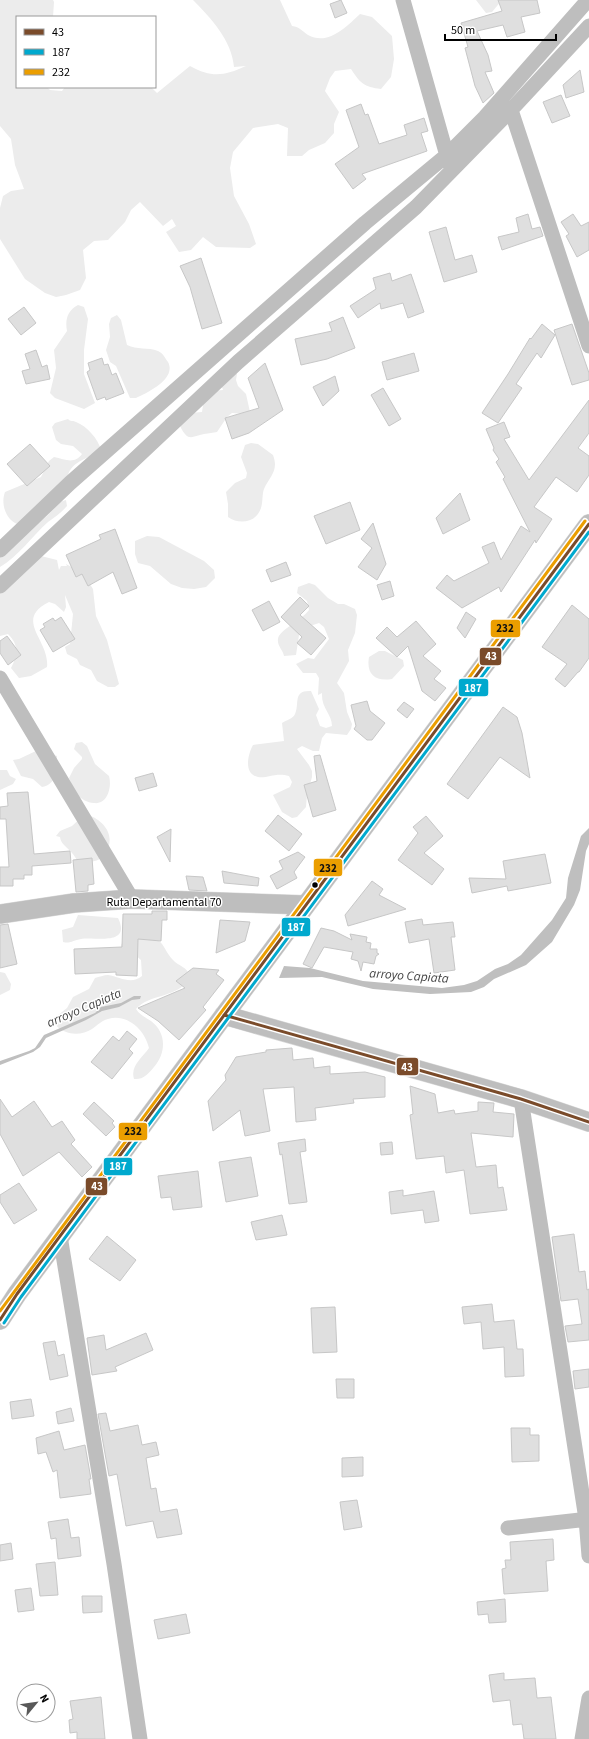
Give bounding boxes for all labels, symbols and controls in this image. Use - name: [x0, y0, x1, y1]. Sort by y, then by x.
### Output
- legend: [16, 16, 156, 88]
- scale bar: [445, 16, 556, 42]
- text: 50 m: [451, 22, 475, 39]
- text: 43: [52, 24, 64, 41]
- text: 187: [52, 44, 70, 61]
- text: 232: [52, 64, 70, 81]
- line badge: 232: [490, 619, 521, 638]
- text: 232: [496, 621, 514, 636]
- line badge: 43: [479, 647, 502, 666]
- text: 43: [485, 649, 497, 664]
- line badge: 187: [458, 678, 489, 697]
- text: 187: [464, 681, 482, 696]
- line badge: 232: [313, 858, 343, 877]
- text: 232: [319, 861, 337, 876]
- unlabelled marker: [310, 880, 320, 890]
- street label: Ruta Departamental 70: [106, 894, 222, 911]
- line badge: 187: [281, 917, 311, 937]
- text: 187: [287, 920, 305, 935]
- water label: arroyo Capiata: [369, 964, 449, 988]
- water label: arroyo Capiata: [44, 984, 124, 1032]
- line badge: 43: [396, 1057, 419, 1076]
- text: 43: [401, 1060, 413, 1075]
- line badge: 232: [118, 1122, 148, 1141]
- text: 232: [124, 1124, 142, 1139]
- line badge: 187: [103, 1157, 133, 1176]
- text: 187: [109, 1159, 127, 1174]
- line badge: 43: [85, 1177, 108, 1196]
- text: 43: [91, 1179, 103, 1194]
- north arrow: [16, 1683, 56, 1723]
- text: N: [36, 1692, 53, 1705]

